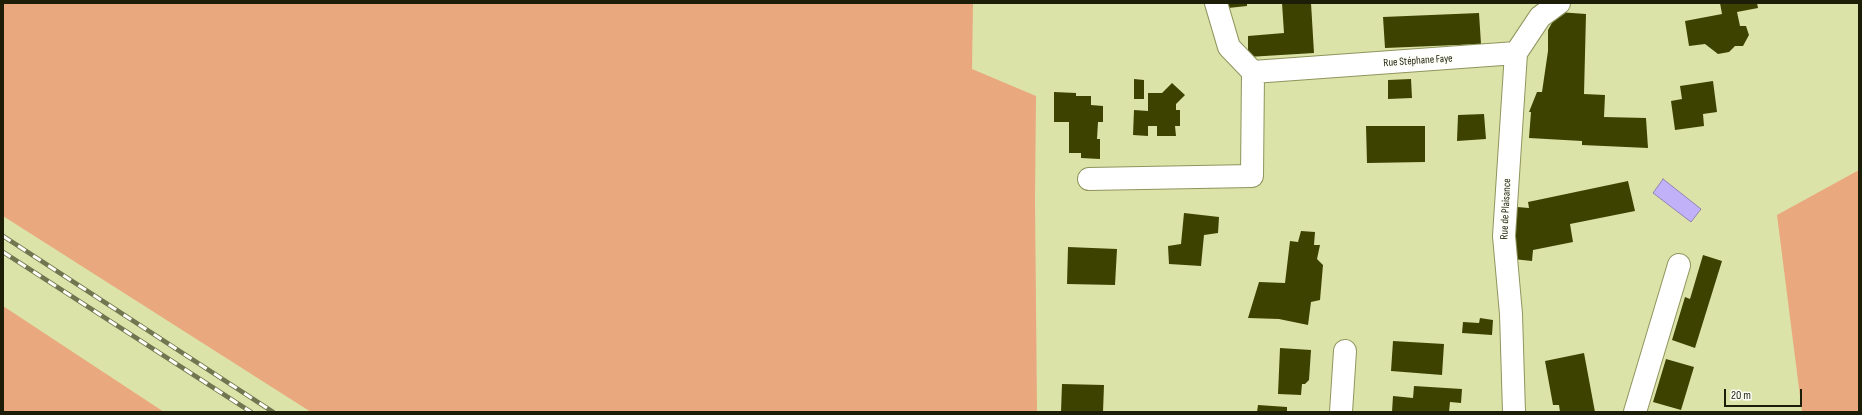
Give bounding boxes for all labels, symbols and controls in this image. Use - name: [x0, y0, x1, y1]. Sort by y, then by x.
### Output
- street label: Rue Stéphane Faye: [1383, 52, 1453, 70]
- street label: Rue de Plaisance: [1498, 178, 1514, 240]
- scale bar: [1726, 381, 1804, 407]
- text: 20 m: [1731, 388, 1751, 403]

